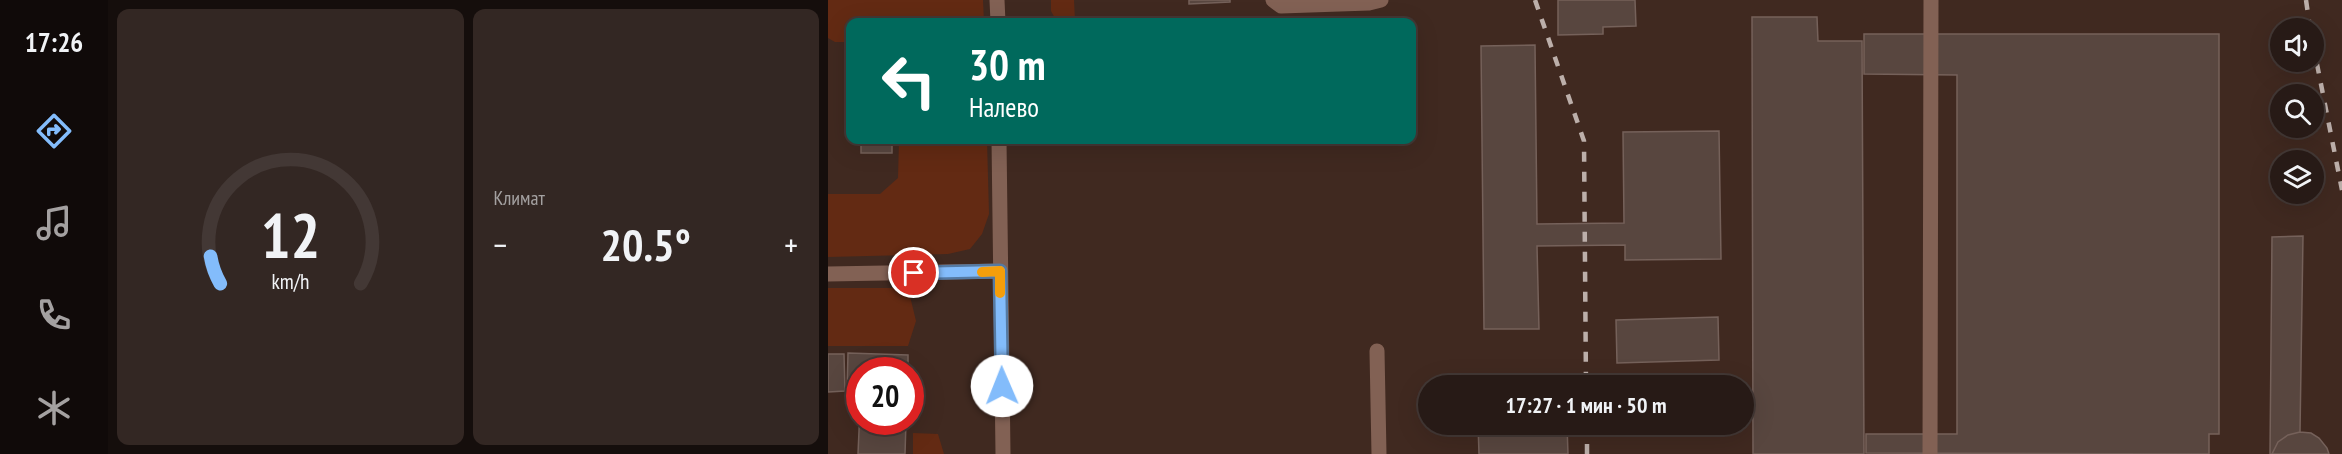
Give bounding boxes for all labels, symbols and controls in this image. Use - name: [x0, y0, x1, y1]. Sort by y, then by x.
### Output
- map controls: [2270, 18, 2324, 204]
- button: sound: [2270, 18, 2324, 72]
- text: 17:26: [25, 25, 83, 59]
- text: 30 m: [969, 37, 1046, 92]
- icon: left: [870, 42, 948, 120]
- button: search: [2270, 84, 2324, 138]
- text: Налево: [969, 90, 1039, 124]
- icon: directions: [33, 110, 75, 152]
- button: layers: [2270, 150, 2324, 204]
- text: Климат: [494, 185, 545, 211]
- text: 12: [260, 194, 320, 275]
- icon: music: [33, 202, 75, 244]
- text: 20.5°: [601, 215, 691, 273]
- text: −: [494, 223, 507, 266]
- text: +: [784, 223, 798, 266]
- pin: [888, 247, 939, 298]
- icon: arrive: [897, 256, 930, 289]
- text: km/h: [271, 267, 309, 295]
- icon: phone: [33, 294, 75, 336]
- position arrow: [970, 354, 1034, 418]
- speed limit sign: 20: [846, 357, 924, 435]
- icon: climate: [33, 387, 75, 429]
- text: 17:27 · 1 мин · 50 m: [1505, 391, 1667, 419]

